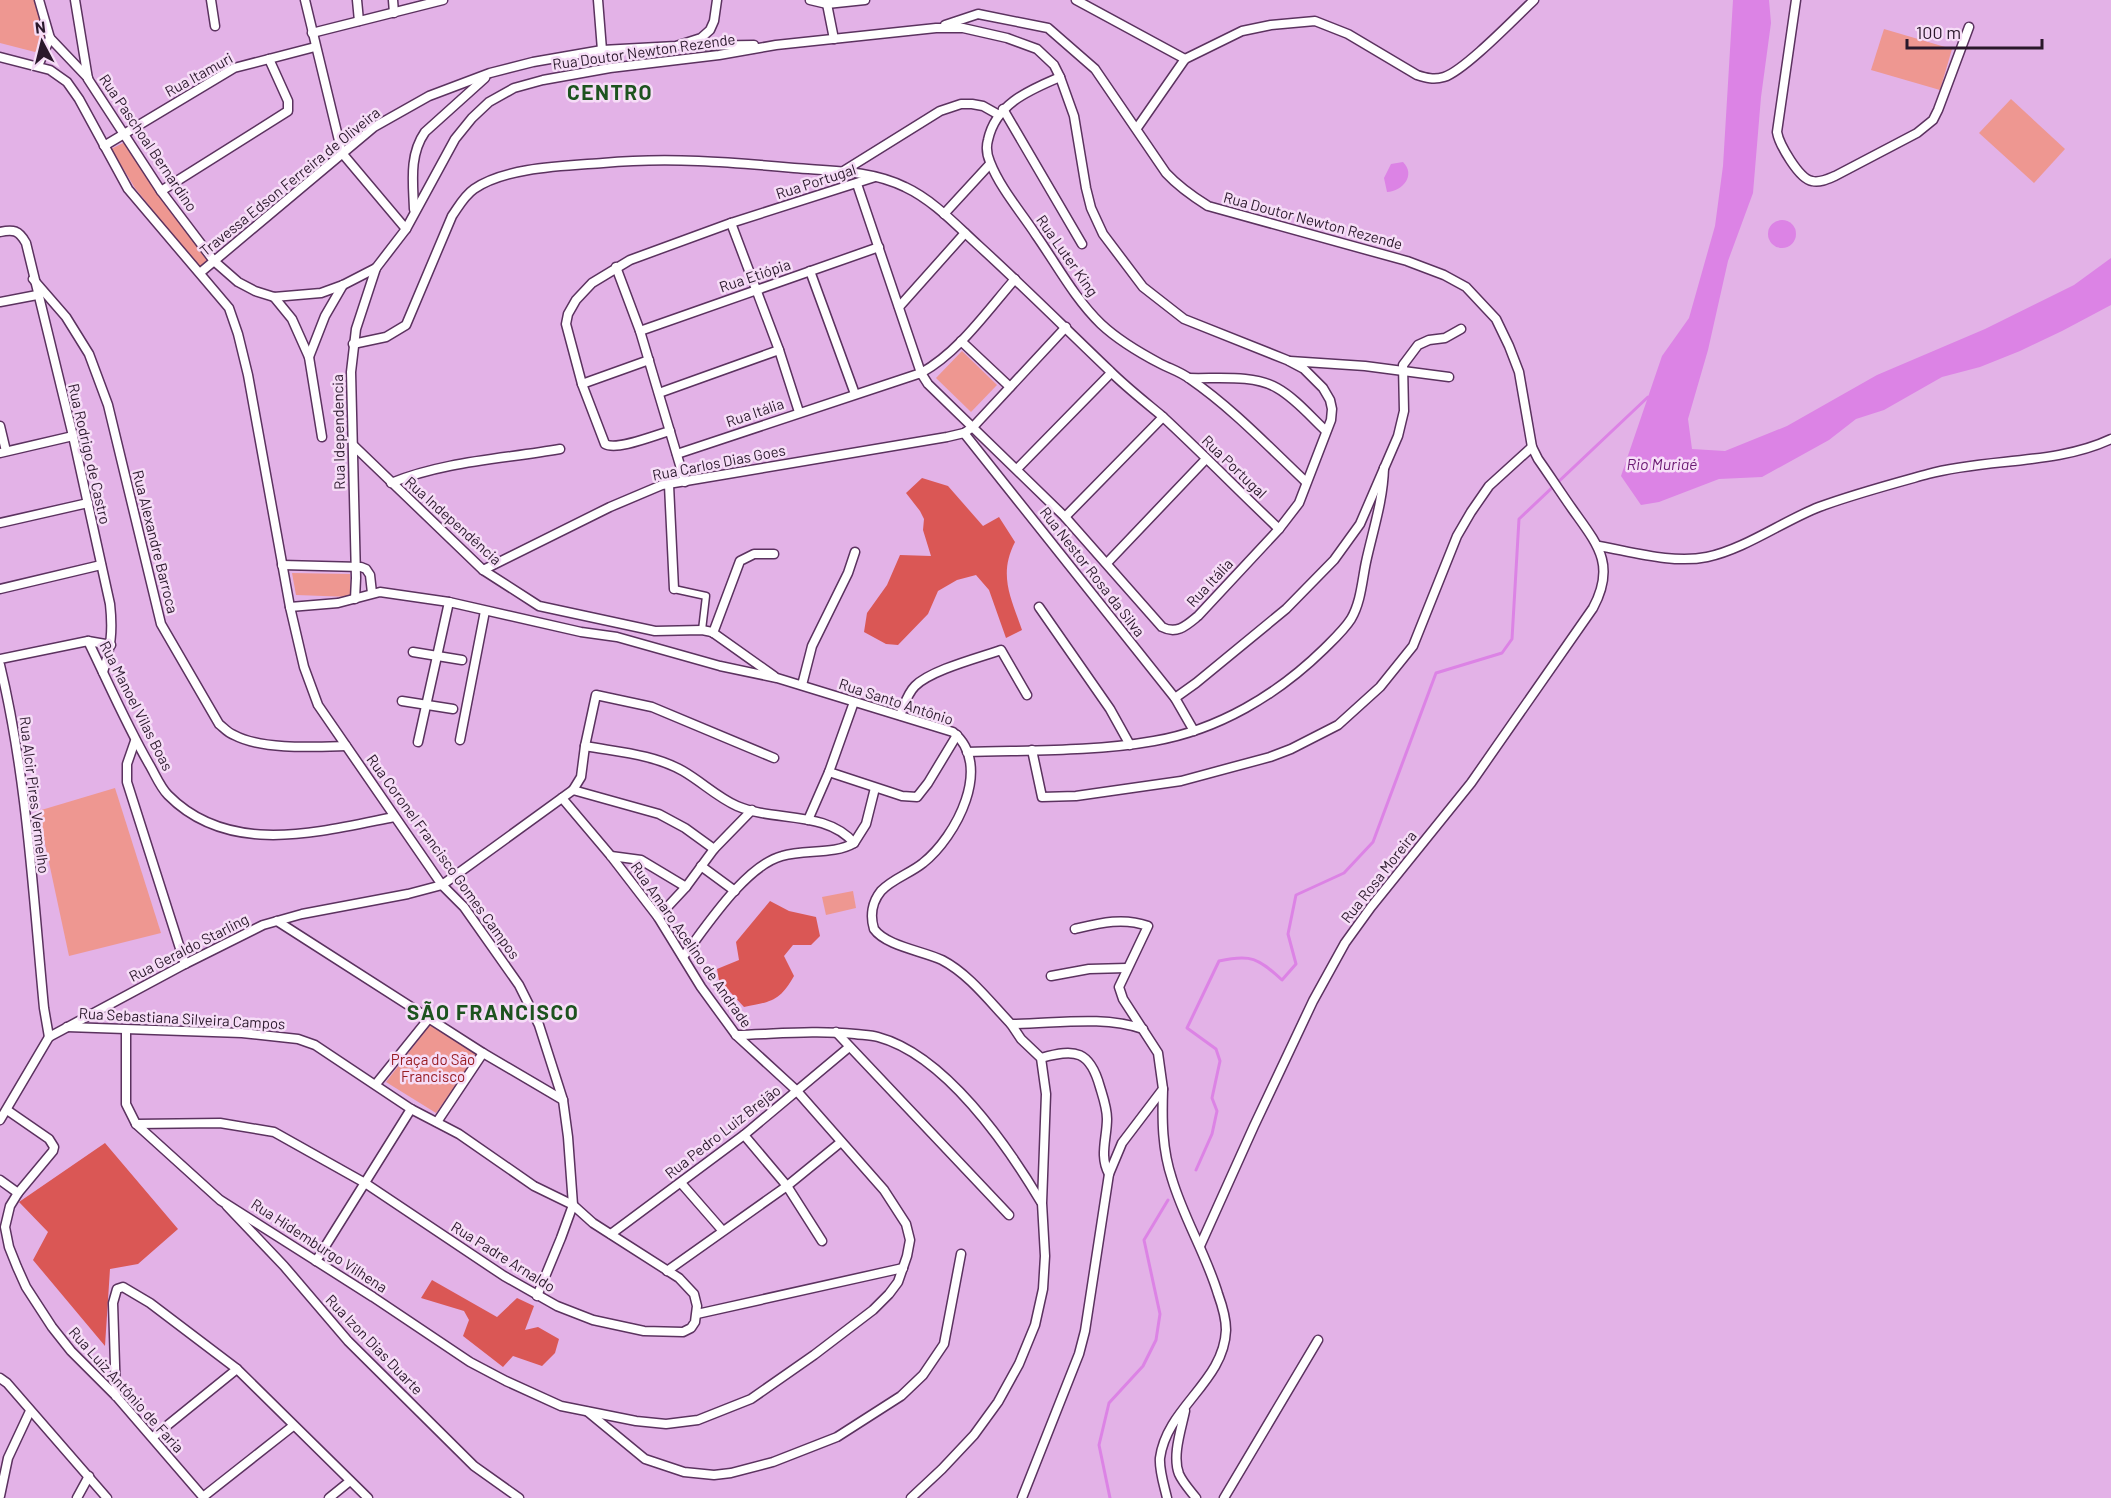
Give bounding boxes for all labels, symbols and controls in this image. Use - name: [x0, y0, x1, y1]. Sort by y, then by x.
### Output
- north arrow: [12, 12, 72, 72]
- scale bar: [1907, 12, 2042, 50]
- text: N: [34, 17, 47, 37]
- text: 100 m: [1916, 21, 1961, 43]
- street label: Rua Doutor Newton Rezende: [551, 29, 736, 73]
- street label: Rua Itamuri: [162, 48, 236, 100]
- street label: Rua Paschoal Bernardino: [96, 70, 202, 215]
- district label: CENTRO: [567, 79, 653, 104]
- street label: Travessa Edson Ferreira de Oliveira: [196, 103, 383, 259]
- street label: Rua Portugal: [773, 160, 858, 202]
- street label: Rua Doutor Newton Rezende: [1222, 187, 1405, 253]
- street label: Rua Luter King: [1033, 211, 1103, 300]
- street label: Rua Etiópia: [717, 254, 793, 296]
- street label: Rua Idependencia: [328, 374, 348, 490]
- street label: Rua Rodrigo de Castro: [65, 382, 115, 526]
- street label: Rua Itália: [723, 394, 786, 430]
- street label: Rua Portugal: [1199, 431, 1271, 502]
- street label: Rua Carlos Dias Goes: [651, 440, 787, 484]
- water label: Rio Muriaé: [1627, 454, 1697, 473]
- street label: Rua Alexandre Barroca: [129, 468, 182, 615]
- street label: Rua Independência: [402, 472, 506, 568]
- street label: Rua Nestor Rosa da Silva: [1037, 503, 1149, 640]
- street label: Rua Itália: [1182, 554, 1236, 610]
- street label: Rua Manoel Vilas Boas: [96, 638, 177, 773]
- street label: Rua Santo Antônio: [837, 674, 956, 728]
- street label: Rua Alcir Pires Vermelho: [16, 715, 54, 874]
- street label: Rua Coronel Francisco Gomes Campos: [363, 751, 524, 962]
- street label: Rua Rosa Moreira: [1337, 827, 1420, 926]
- street label: Rua Amaro Acelino de Andrade: [628, 858, 756, 1031]
- street label: Rua Geraldo Starling: [126, 909, 251, 985]
- district label: SÃO FRANCISCO: [407, 999, 579, 1024]
- street label: Rua Sebastiana Silveira Campos: [78, 1004, 286, 1032]
- park label: Praça do São Francisco: [391, 1050, 475, 1085]
- street label: Rua Pedro Luiz Brejão: [661, 1081, 784, 1182]
- street label: Rua Hidemburgo Vilhena: [248, 1194, 391, 1296]
- street label: Rua Padre Arnaldo: [448, 1217, 559, 1295]
- street label: Rua Izon Dias Duarte: [322, 1290, 427, 1398]
- street label: Rua Luiz Antônio de Faria: [65, 1323, 188, 1456]

